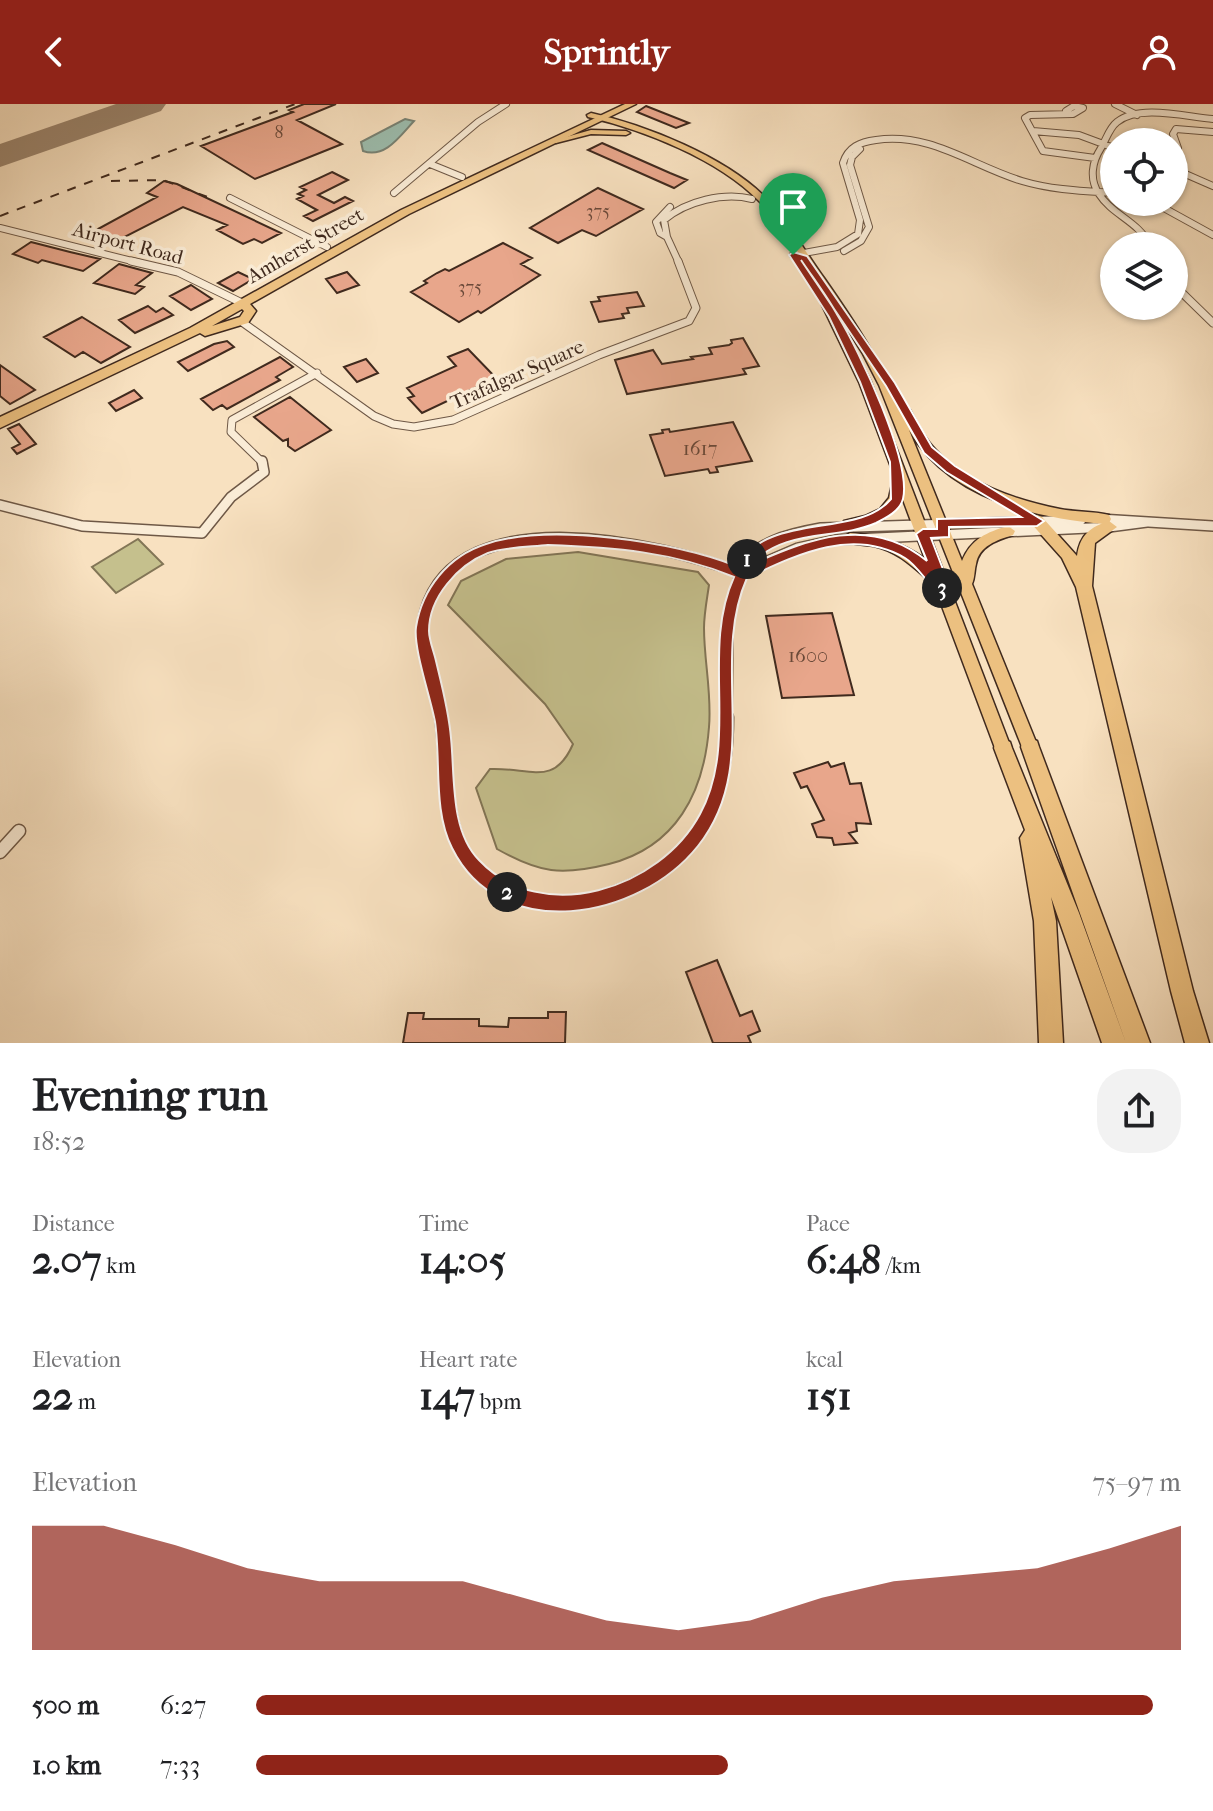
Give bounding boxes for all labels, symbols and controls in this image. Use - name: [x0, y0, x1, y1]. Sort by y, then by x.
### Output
- icon: back: [32, 30, 76, 74]
- icon: person: [1137, 30, 1181, 74]
- text: Sprintly: [544, 31, 669, 73]
- house number: 8: [274, 122, 284, 143]
- map controls: [1100, 128, 1188, 320]
- button: locate: [1100, 128, 1188, 216]
- pin: [759, 173, 827, 255]
- icon: arrive: [771, 185, 815, 229]
- house number: 375: [586, 201, 610, 222]
- street label: Amherst Street: [242, 203, 368, 289]
- street label: Airport Road: [69, 217, 187, 270]
- button: layers: [1100, 232, 1188, 320]
- house number: 375: [458, 277, 482, 298]
- street label: Trafalgar Square: [447, 335, 587, 414]
- house number: 1617: [683, 437, 718, 460]
- pin: 1: [727, 539, 767, 579]
- text: 1: [743, 546, 751, 572]
- pin: 3: [922, 568, 962, 608]
- text: 3: [937, 575, 947, 601]
- house number: 1600: [788, 644, 828, 667]
- pin: 2: [487, 872, 527, 912]
- text: 2: [501, 879, 513, 905]
- button: share: [1097, 1069, 1181, 1153]
- text: Evening run: [32, 1070, 267, 1121]
- text: 18:52: [32, 1126, 85, 1157]
- text: Distance: [32, 1211, 115, 1237]
- text: Time: [419, 1211, 469, 1237]
- text: Pace: [806, 1211, 850, 1237]
- text: 2.07: [32, 1237, 102, 1283]
- text: 14:05: [419, 1237, 506, 1283]
- text: 6:48: [806, 1237, 881, 1283]
- text: km: [102, 1253, 136, 1279]
- text: /km: [881, 1253, 921, 1279]
- text: Elevation: [32, 1347, 121, 1373]
- text: Heart rate: [419, 1347, 518, 1373]
- text: kcal: [806, 1347, 843, 1373]
- text: 22: [32, 1373, 73, 1419]
- text: 147: [419, 1373, 475, 1419]
- text: 151: [806, 1373, 852, 1419]
- text: m: [73, 1389, 96, 1415]
- text: bpm: [475, 1389, 521, 1415]
- text: Elevation: [32, 1467, 137, 1498]
- text: 75–97 m: [1093, 1467, 1181, 1498]
- text: 500 m: [32, 1690, 99, 1721]
- text: 6:27: [160, 1690, 206, 1721]
- text: 1.0 km: [32, 1750, 101, 1781]
- text: 7:33: [160, 1750, 200, 1781]

